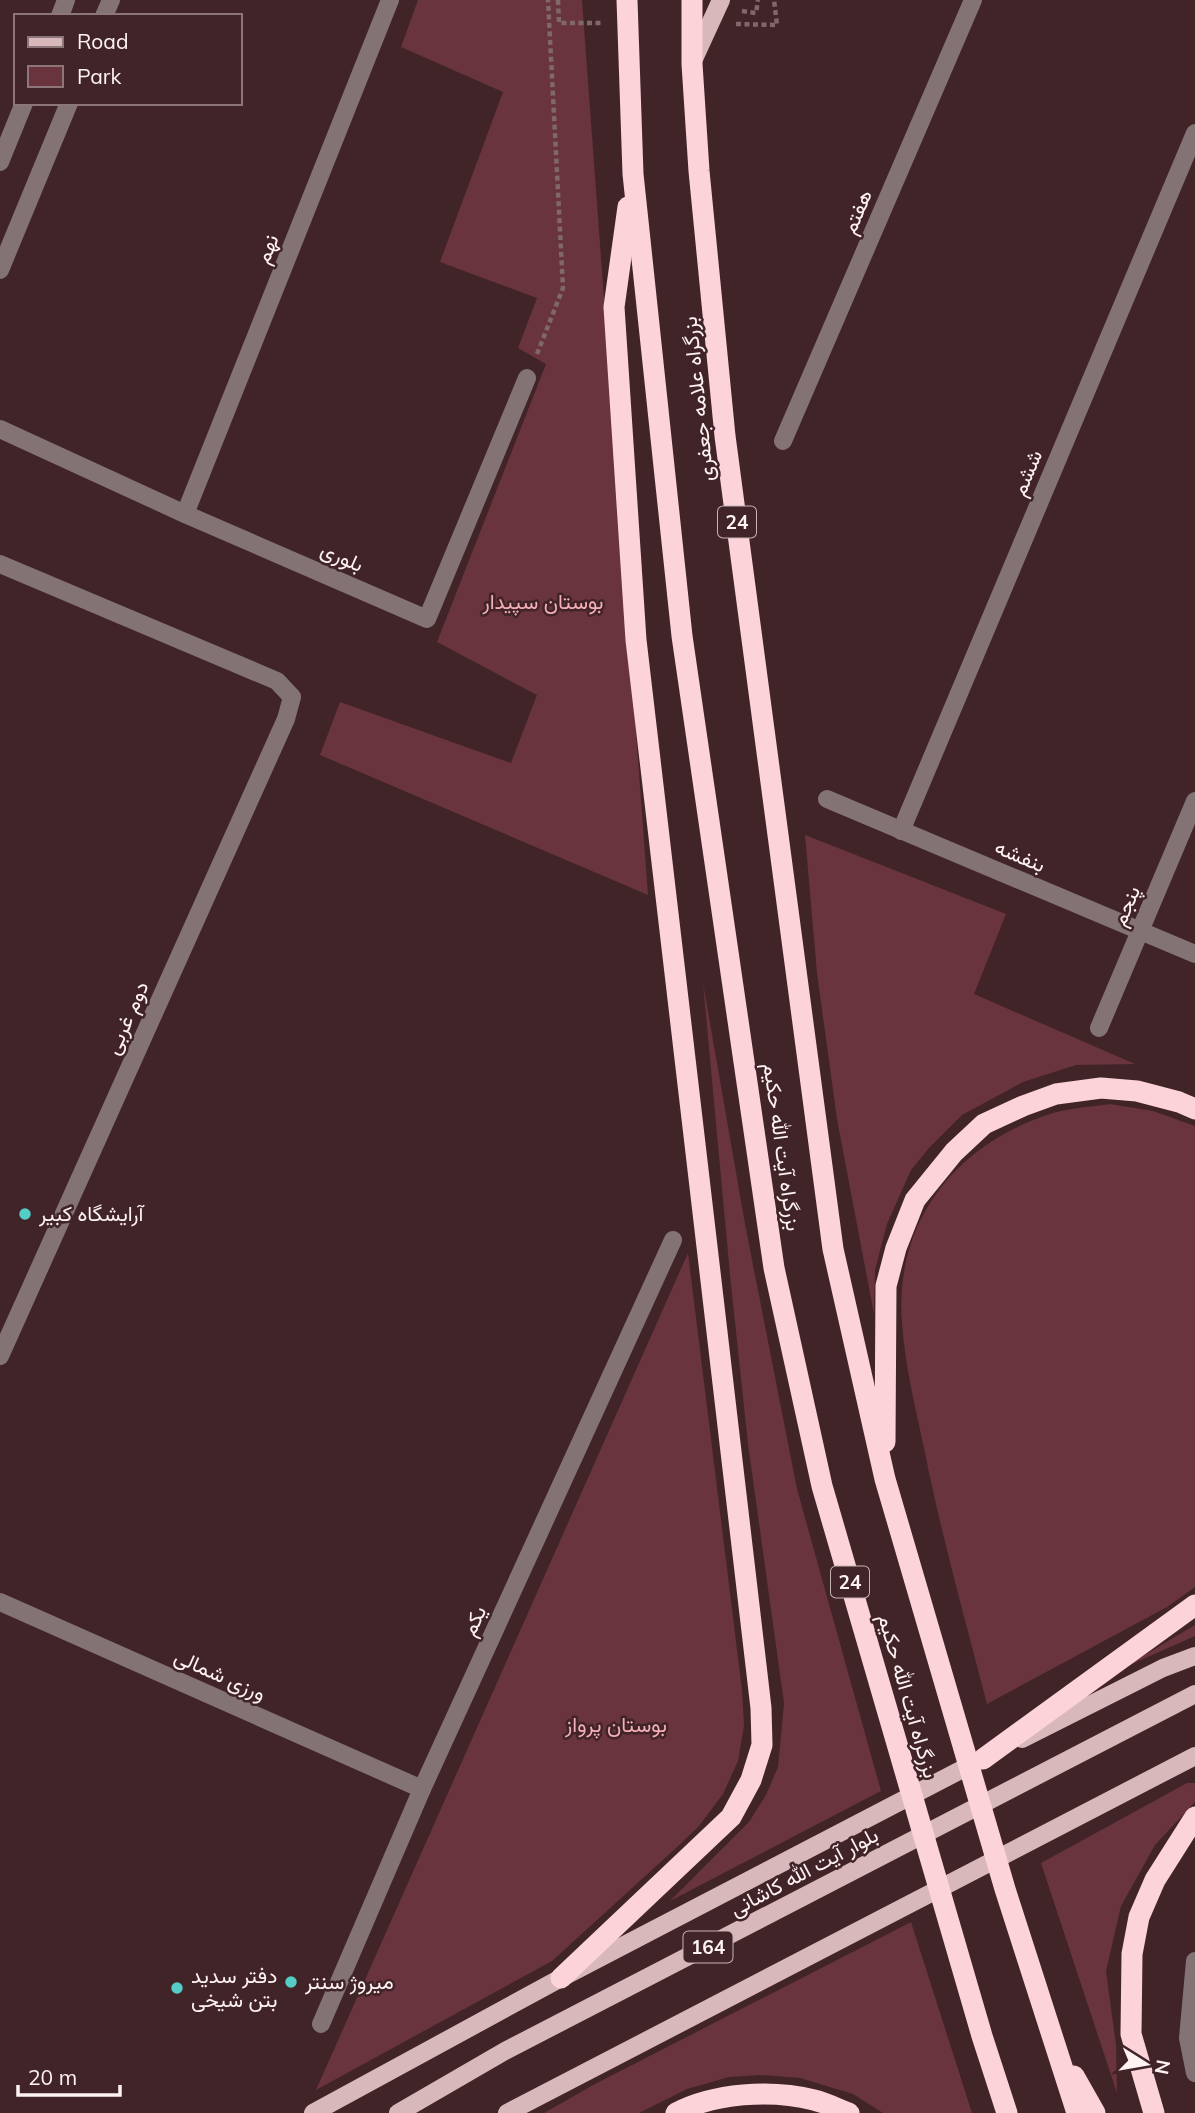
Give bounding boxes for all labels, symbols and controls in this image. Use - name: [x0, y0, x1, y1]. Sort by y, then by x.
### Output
- legend: [14, 14, 242, 105]
- text: Road: [77, 28, 128, 54]
- text: Park: [77, 63, 121, 89]
- street label: هفتم: [835, 185, 879, 239]
- street label: نهم: [248, 230, 286, 268]
- street label: بزرگراه علامه جعفری: [675, 315, 720, 483]
- street label: ششم: [1005, 446, 1049, 500]
- road number: 24: [718, 506, 756, 538]
- street label: بلوری: [317, 535, 368, 578]
- park label: بوستان سپیدار: [481, 588, 604, 616]
- street label: بنفشه: [991, 833, 1050, 877]
- street label: پنجم: [1105, 882, 1147, 930]
- street label: دوم غربی: [98, 977, 156, 1059]
- street label: بزرگراه آیت الله حکیم: [756, 1061, 808, 1233]
- place label: آرایشگاه کبیر: [38, 1200, 145, 1227]
- marker: آرایشگاه کبیر: [17, 1206, 33, 1222]
- road number: 24: [831, 1566, 869, 1598]
- street label: یکم: [455, 1601, 493, 1641]
- street label: بزرگراه آیت الله حکیم: [871, 1611, 945, 1781]
- street label: ورزی شمالی: [170, 1642, 270, 1707]
- park label: بوستان پرواز: [564, 1711, 667, 1739]
- street label: بلوار آیت الله کاشانی: [725, 1821, 883, 1922]
- road number: 164: [684, 1932, 732, 1963]
- place label: دفتر سدید بتن شیخی: [191, 1962, 277, 2012]
- place label: میروژ سنتر: [304, 1968, 394, 1995]
- marker: میروژ سنتر: [283, 1974, 299, 1990]
- marker: دفتر سدید بتن شیخی: [169, 1980, 185, 1996]
- north arrow: [1111, 2029, 1181, 2099]
- scale bar: [18, 2054, 119, 2098]
- text: N: [1150, 2058, 1176, 2077]
- text: 20 m: [28, 2064, 77, 2090]

